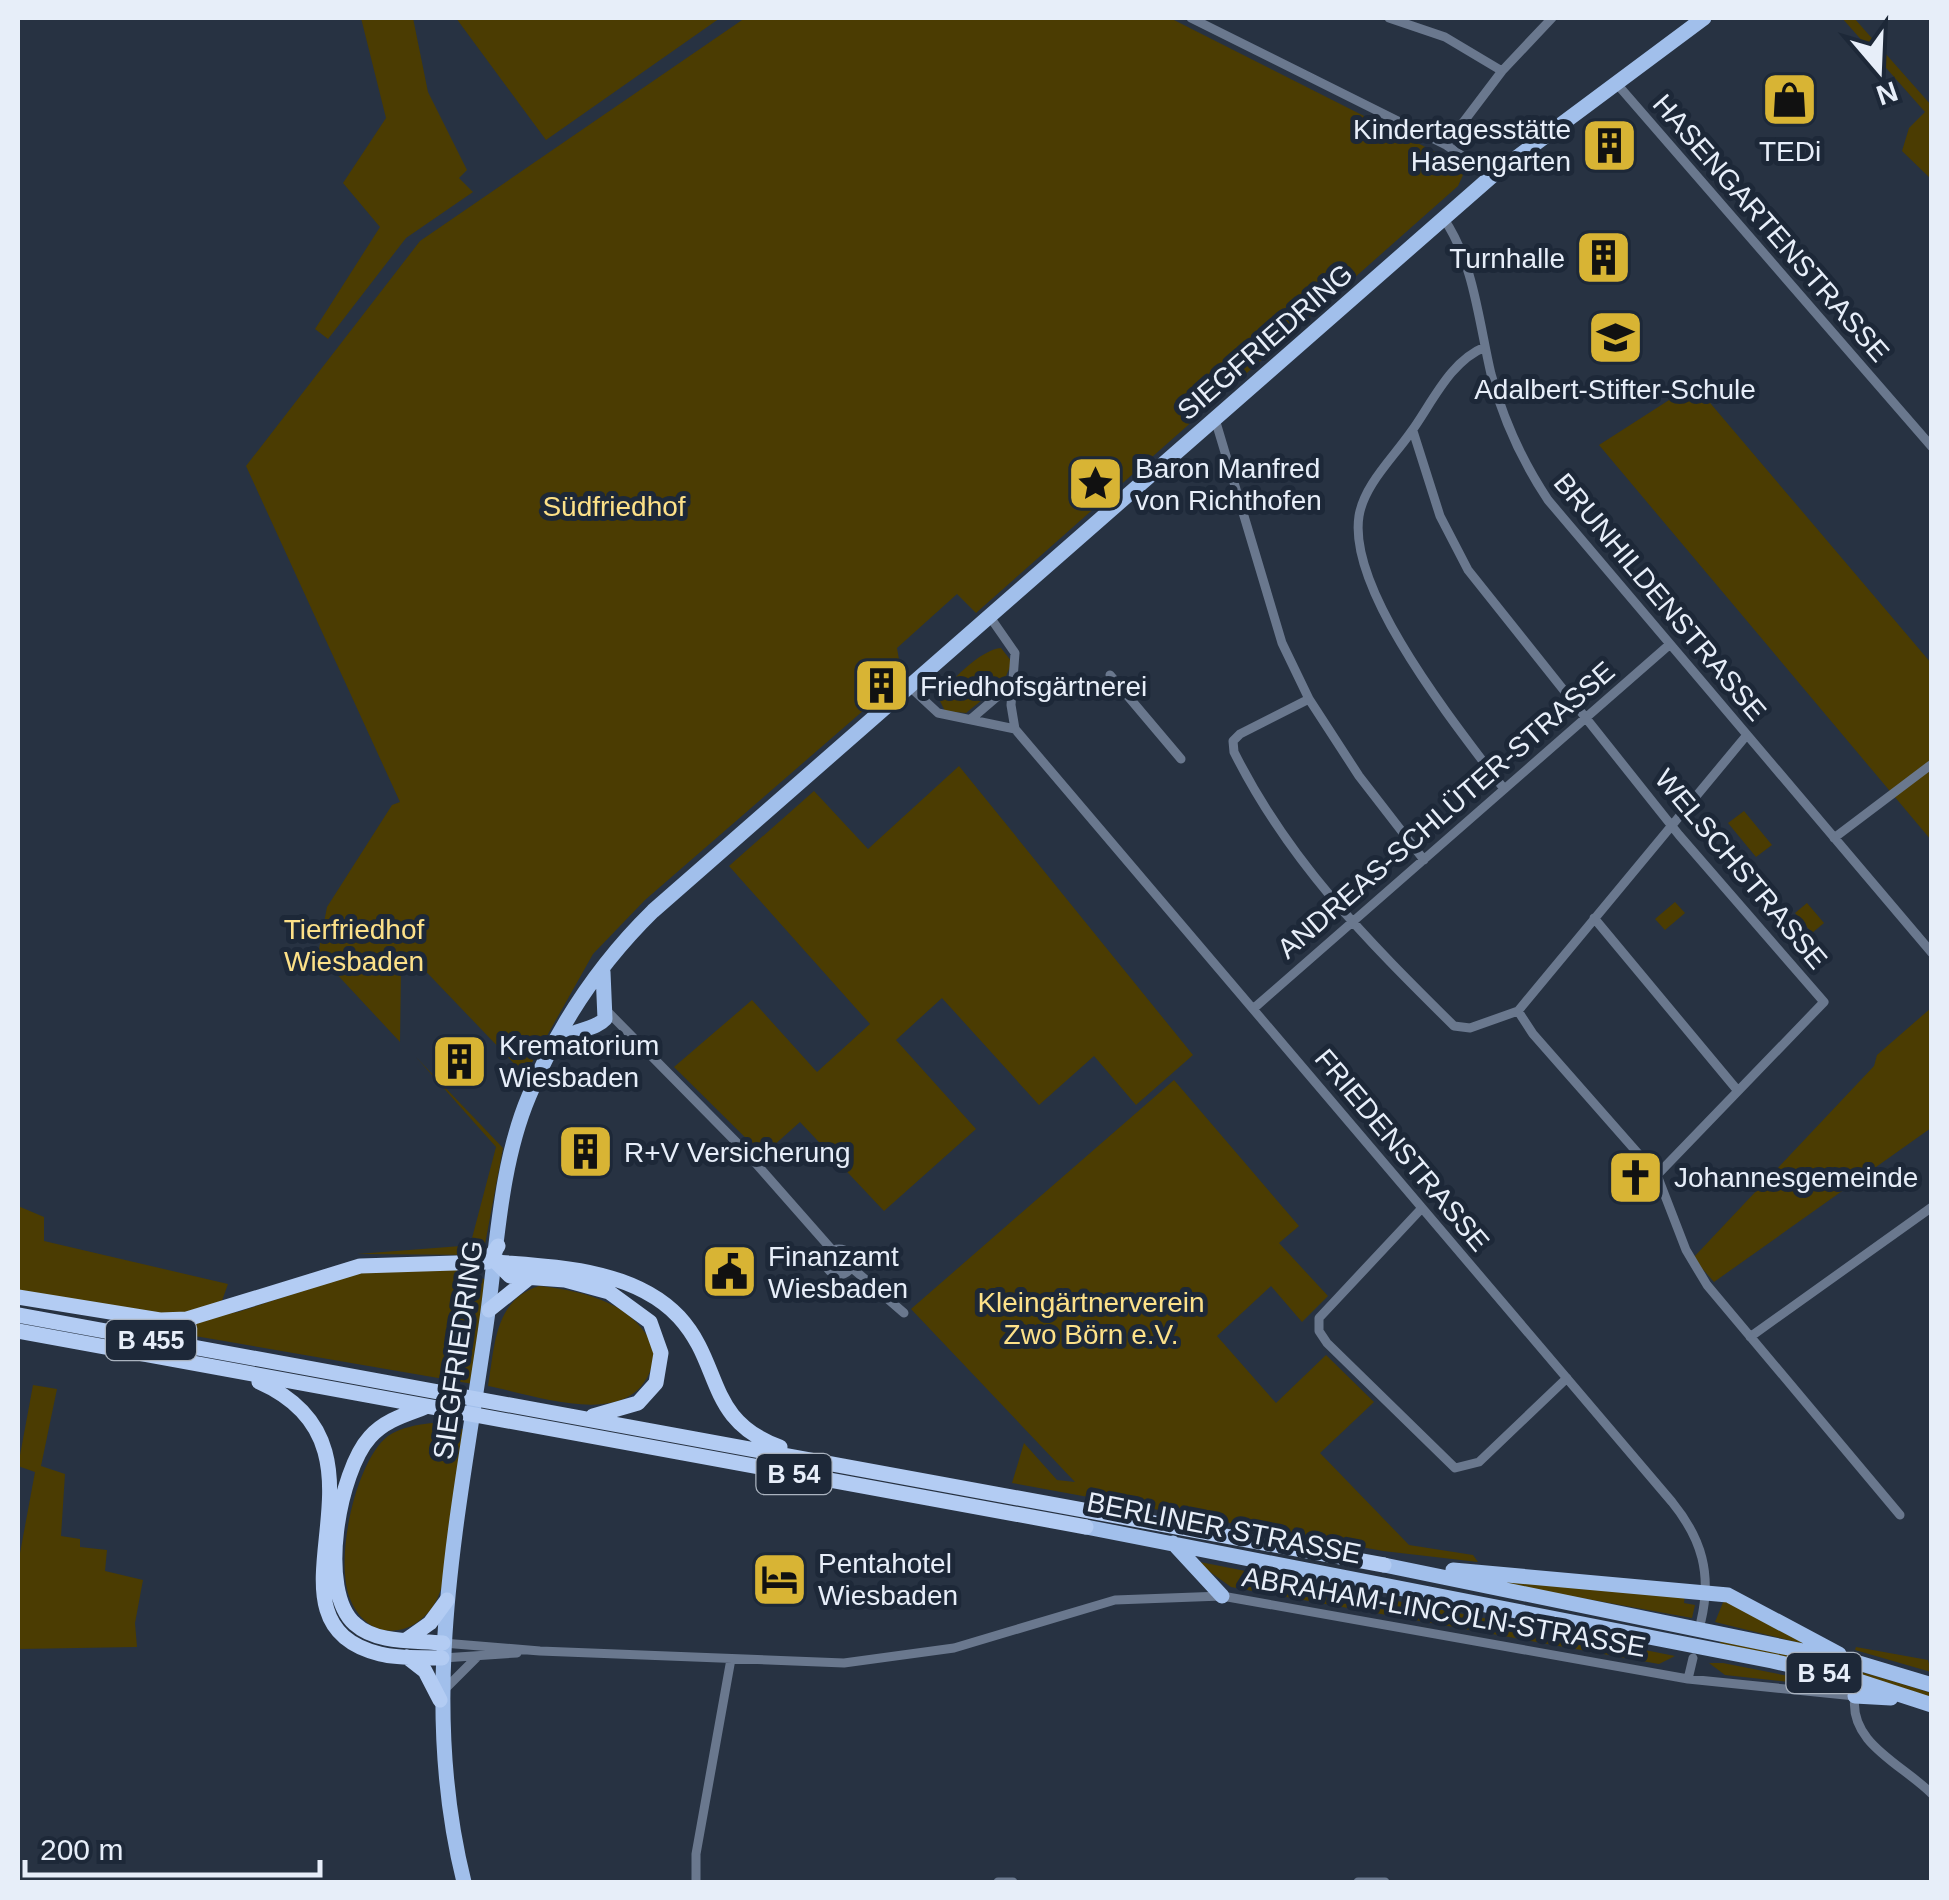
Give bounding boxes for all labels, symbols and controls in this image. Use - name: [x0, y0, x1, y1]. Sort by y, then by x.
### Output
- north arrow: [1829, 20, 1929, 120]
- shop icon: TEDi: [1760, 70, 1820, 130]
- street label: HASENGARTENSTRASSE: [1646, 87, 1896, 369]
- place label: Kindertagesstätte Hasengarten: [1353, 114, 1571, 177]
- building icon: Kindertagesstätte Hasengarten: [1580, 115, 1640, 175]
- place label: TEDi: [1759, 136, 1821, 167]
- building icon: Turnhalle: [1574, 228, 1634, 288]
- place label: Turnhalle: [1449, 243, 1565, 274]
- street label: SIEGFRIEDRING: [1171, 258, 1359, 426]
- school or university icon: Adalbert-Stifter-Schule: [1585, 308, 1645, 368]
- place label: Adalbert-Stifter-Schule: [1474, 374, 1756, 405]
- place label: Baron Manfred von Richthofen: [1135, 453, 1322, 516]
- place icon: Baron Manfred von Richthofen: [1066, 454, 1126, 514]
- street label: BRUNHILDENSTRASSE: [1548, 467, 1772, 727]
- park label: Südfriedhof: [542, 491, 686, 522]
- street label: ANDREAS-SCHLÜTER-STRASSE: [1271, 655, 1621, 965]
- building icon: Friedhofsgärtnerei: [851, 656, 911, 716]
- place label: Friedhofsgärtnerei: [920, 671, 1147, 702]
- street label: WELSCHSTRASSE: [1649, 763, 1833, 975]
- park label: Tierfriedhof Wiesbaden: [284, 914, 425, 977]
- place label: Krematorium Wiesbaden: [499, 1030, 659, 1093]
- building icon: Krematorium Wiesbaden: [430, 1031, 490, 1091]
- street label: FRIEDENSTRASSE: [1309, 1043, 1495, 1257]
- building icon: R+V Versicherung: [555, 1122, 615, 1182]
- place label: R+V Versicherung: [624, 1137, 850, 1168]
- church icon: Johannesgemeinde: [1605, 1147, 1665, 1207]
- place label: Johannesgemeinde: [1674, 1162, 1918, 1193]
- street label: SIEGFRIEDRING: [427, 1238, 489, 1462]
- place label: Finanzamt Wiesbaden: [768, 1241, 908, 1304]
- public building icon: Finanzamt Wiesbaden: [699, 1242, 759, 1302]
- park label: Kleingärtnerverein Zwo Börn e.V.: [977, 1287, 1205, 1350]
- road number: B 455: [106, 1320, 196, 1360]
- road number: B 54: [756, 1454, 832, 1494]
- street label: BERLINER STRASSE: [1084, 1486, 1364, 1570]
- place label: Pentahotel Wiesbaden: [818, 1548, 958, 1611]
- hotel icon: Pentahotel Wiesbaden: [749, 1549, 809, 1609]
- street label: ABRAHAM-LINCOLN-STRASSE: [1240, 1561, 1648, 1663]
- road number: B 54: [1786, 1653, 1862, 1693]
- scale bar: [25, 1815, 320, 1877]
- text: 200 m: [40, 1833, 123, 1866]

